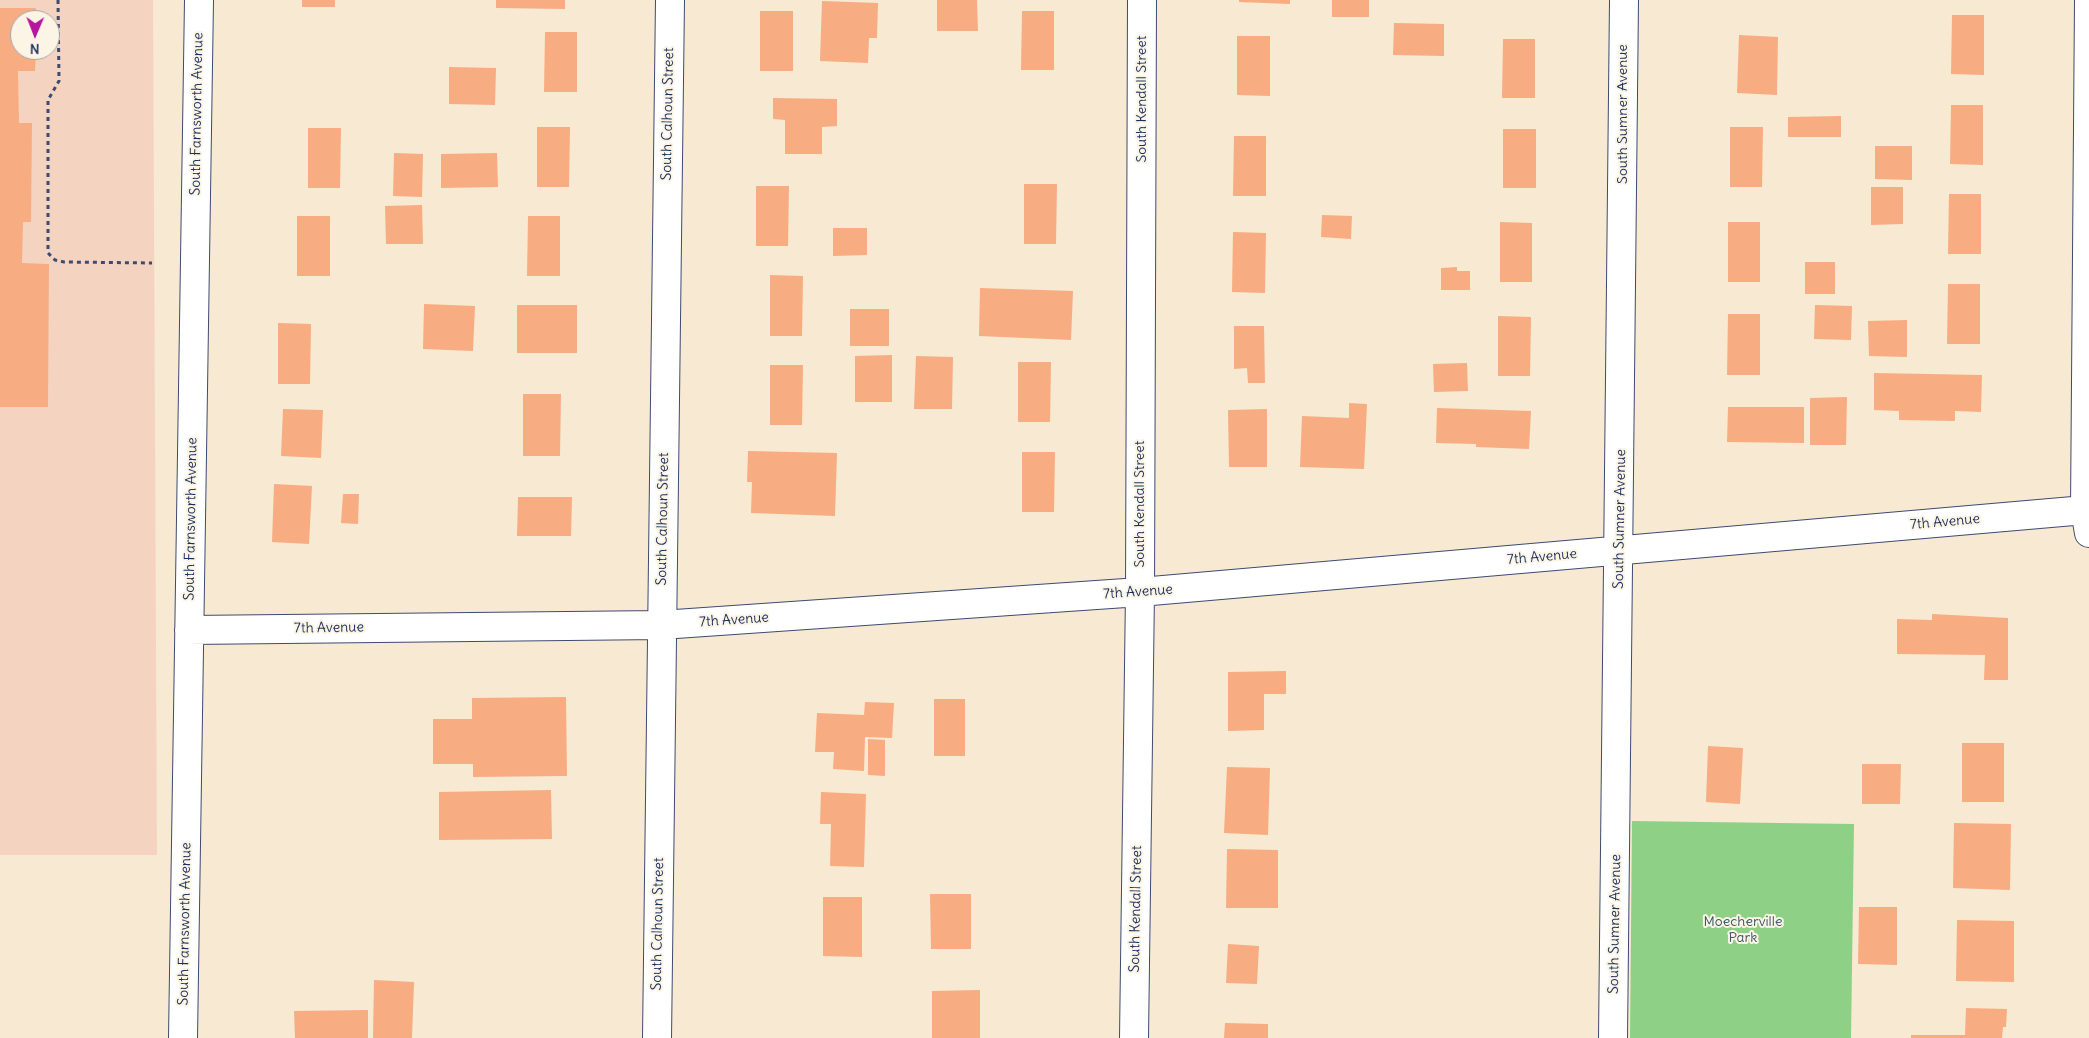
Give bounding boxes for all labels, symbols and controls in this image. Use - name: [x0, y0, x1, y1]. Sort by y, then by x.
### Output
- north arrow: [10, 10, 60, 60]
- street label: South Farnsworth Avenue: [187, 32, 207, 196]
- street label: South Kendall Street: [1134, 35, 1150, 163]
- text: N: [30, 40, 40, 58]
- street label: South Sumner Avenue: [1615, 44, 1631, 184]
- street label: South Calhoun Street: [658, 47, 678, 181]
- street label: South Farnsworth Avenue: [181, 437, 201, 601]
- street label: South Kendall Street: [1132, 440, 1148, 568]
- street label: South Sumner Avenue: [1610, 449, 1630, 589]
- street label: South Calhoun Street: [653, 452, 673, 586]
- street label: 7th Avenue: [1909, 511, 1981, 533]
- street label: 7th Avenue: [1506, 546, 1578, 568]
- street label: 7th Avenue: [1103, 581, 1173, 603]
- street label: 7th Avenue: [699, 609, 769, 631]
- street label: 7th Avenue: [294, 619, 364, 637]
- street label: South Farnsworth Avenue: [175, 842, 195, 1006]
- street label: South Kendall Street: [1126, 845, 1146, 973]
- street label: South Sumner Avenue: [1605, 854, 1625, 994]
- street label: South Calhoun Street: [648, 857, 668, 991]
- park label: Moecherville Park: [1704, 914, 1782, 946]

